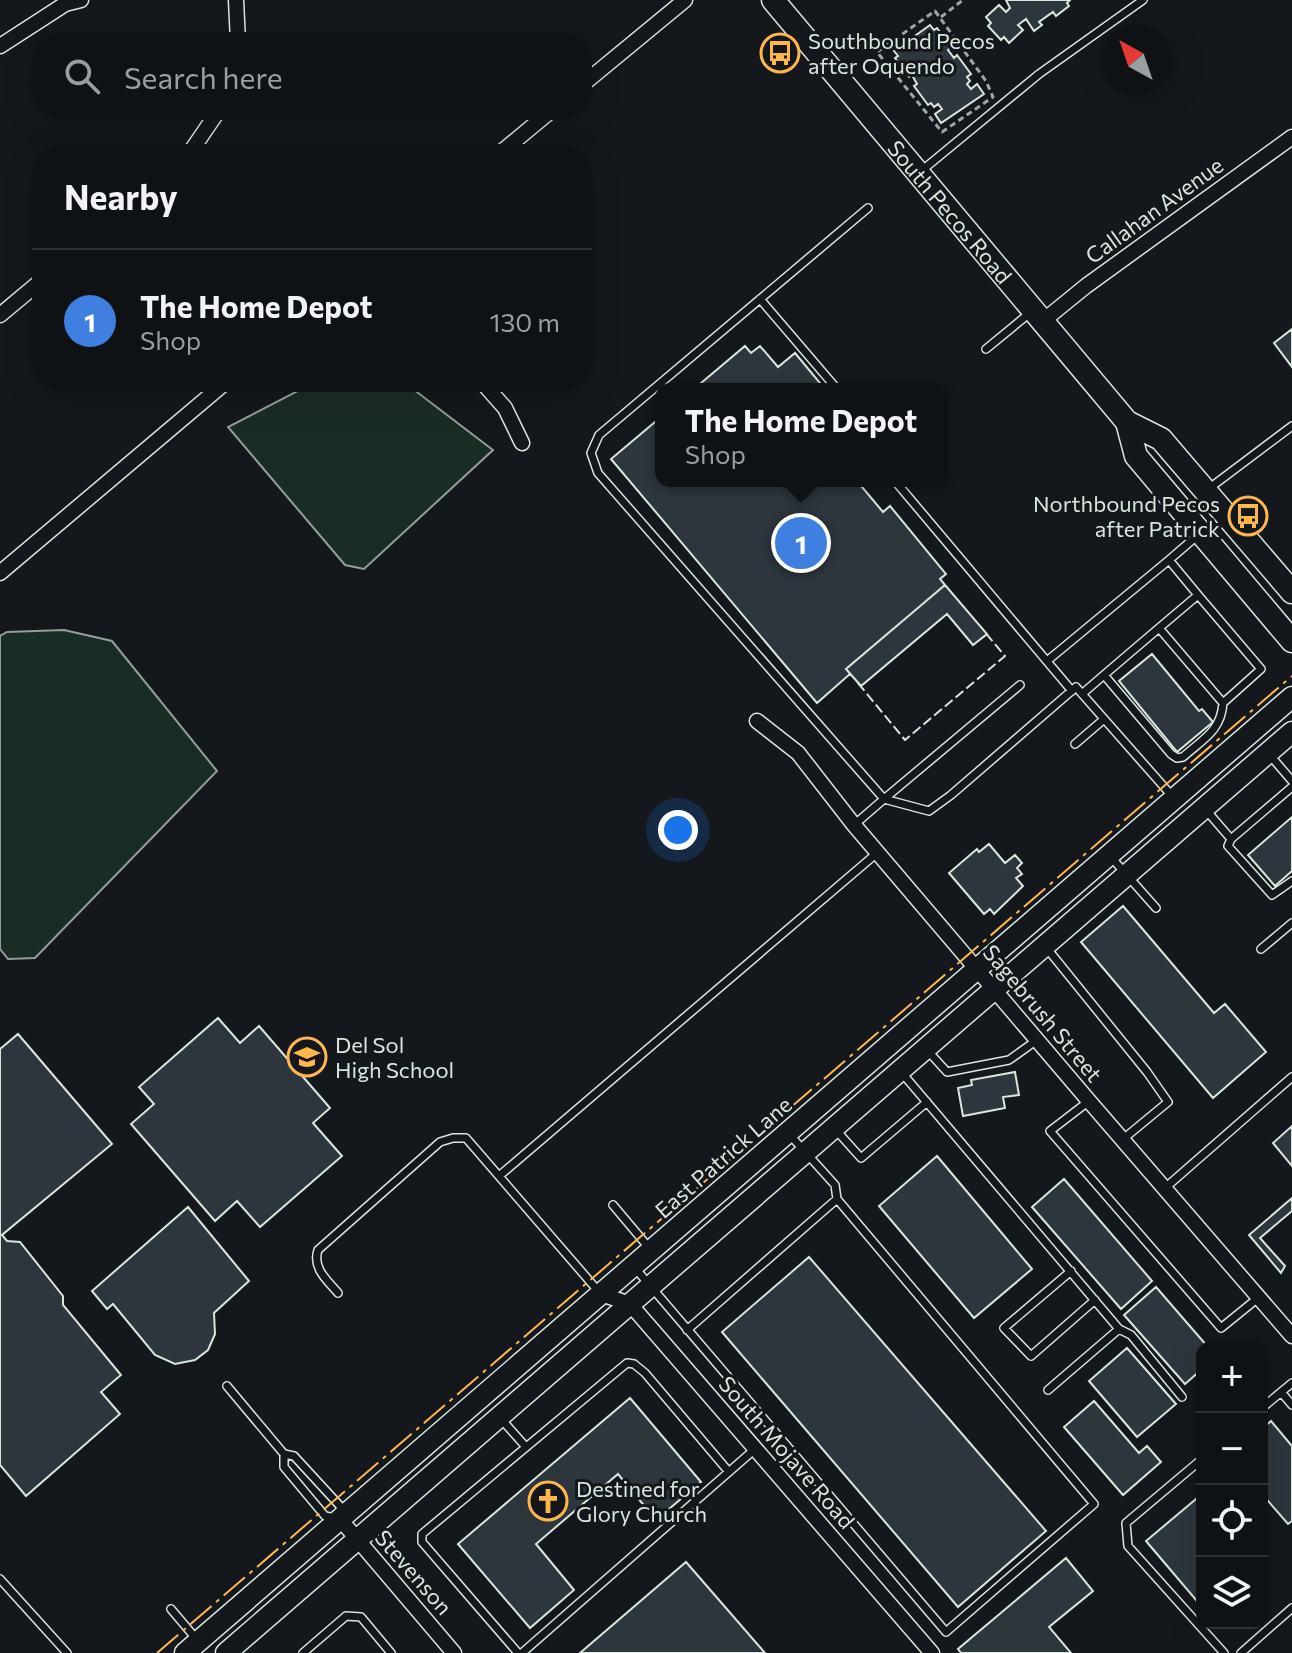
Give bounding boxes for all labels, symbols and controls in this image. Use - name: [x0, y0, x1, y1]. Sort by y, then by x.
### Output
- north arrow: [1100, 24, 1172, 96]
- place label: Southbound Pecos after Oquendo: [808, 27, 995, 79]
- search box: [32, 32, 592, 120]
- bus stop icon: Southbound Pecos after Oquendo: [759, 32, 801, 74]
- icon: search: [60, 54, 104, 98]
- text: Search here: [124, 58, 283, 95]
- street label: South Pecos Road: [883, 134, 1018, 289]
- street label: Callahan Avenue: [1080, 151, 1228, 269]
- text: Nearby: [64, 175, 178, 217]
- text: The Home Depot: [140, 287, 372, 324]
- text: 1: [84, 306, 96, 337]
- text: 130 m: [489, 306, 560, 337]
- text: Shop: [140, 324, 201, 355]
- popup: [655, 383, 947, 487]
- text: The Home Depot: [685, 401, 917, 438]
- text: Shop: [685, 438, 746, 469]
- place label: Northbound Pecos after Patrick: [1033, 490, 1220, 542]
- bus stop icon: Northbound Pecos after Patrick: [1227, 495, 1269, 537]
- pin: 1: [775, 513, 827, 573]
- your location: [658, 810, 698, 850]
- street label: Sagebrush Street: [978, 939, 1108, 1087]
- place label: Del Sol High School: [335, 1031, 454, 1083]
- school or university icon: Del Sol High School: [286, 1036, 328, 1078]
- street label: East Patrick Lane: [649, 1090, 797, 1224]
- map controls: [1196, 1341, 1268, 1629]
- button: +: [1196, 1341, 1268, 1413]
- street label: South Mojave Road: [713, 1370, 861, 1534]
- button: −: [1196, 1413, 1268, 1485]
- place label: Destined for Glory Church: [576, 1475, 707, 1527]
- church icon: Destined for Glory Church: [527, 1480, 569, 1522]
- button: locate: [1196, 1485, 1268, 1557]
- street label: Stevenson: [370, 1524, 458, 1620]
- button: layers: [1196, 1557, 1268, 1629]

